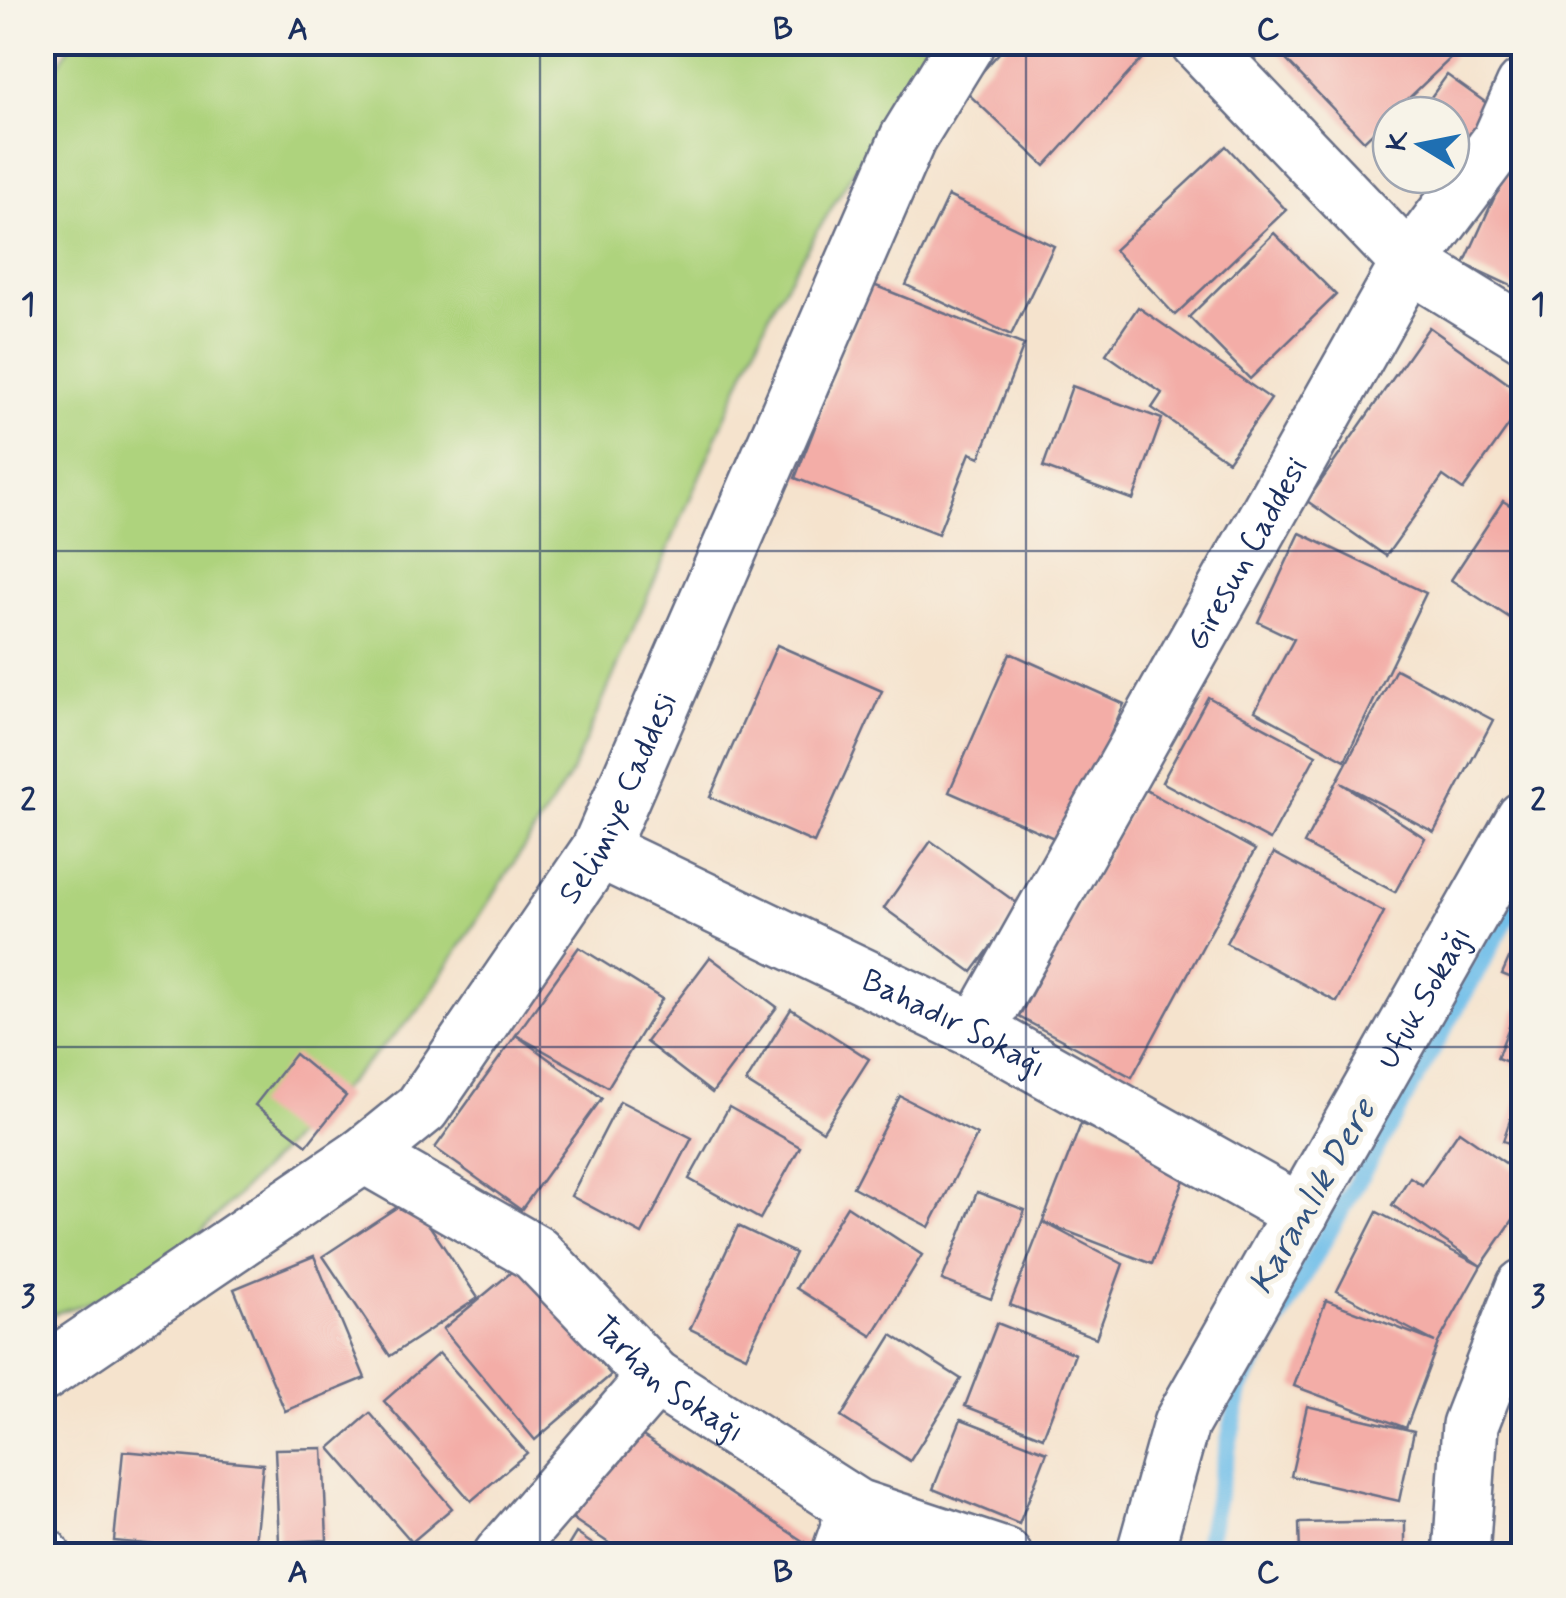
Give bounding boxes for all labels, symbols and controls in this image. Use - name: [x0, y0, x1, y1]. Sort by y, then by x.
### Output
- text: A: [288, 9, 308, 51]
- text: B: [773, 9, 793, 51]
- text: C: [1257, 9, 1280, 51]
- north arrow: [1371, 95, 1471, 195]
- text: K: [1379, 128, 1419, 154]
- text: 1: [21, 284, 35, 326]
- text: 1: [1531, 284, 1545, 326]
- street label: Giresun Caddesi: [1176, 450, 1318, 658]
- street label: Selimiye Caddesi: [549, 686, 688, 913]
- text: 2: [20, 780, 36, 822]
- text: 2: [1530, 780, 1546, 822]
- street label: Ufuk Sokağı: [1368, 919, 1482, 1077]
- street label: Bahadır Sokağı: [855, 960, 1053, 1088]
- water label: Karanlık Dere: [1238, 1089, 1388, 1303]
- text: 3: [21, 1276, 36, 1318]
- text: 3: [1531, 1276, 1546, 1318]
- street label: Tarhan Sokağı: [583, 1307, 752, 1453]
- text: A: [288, 1552, 308, 1594]
- text: B: [773, 1552, 793, 1594]
- text: C: [1257, 1552, 1280, 1594]

